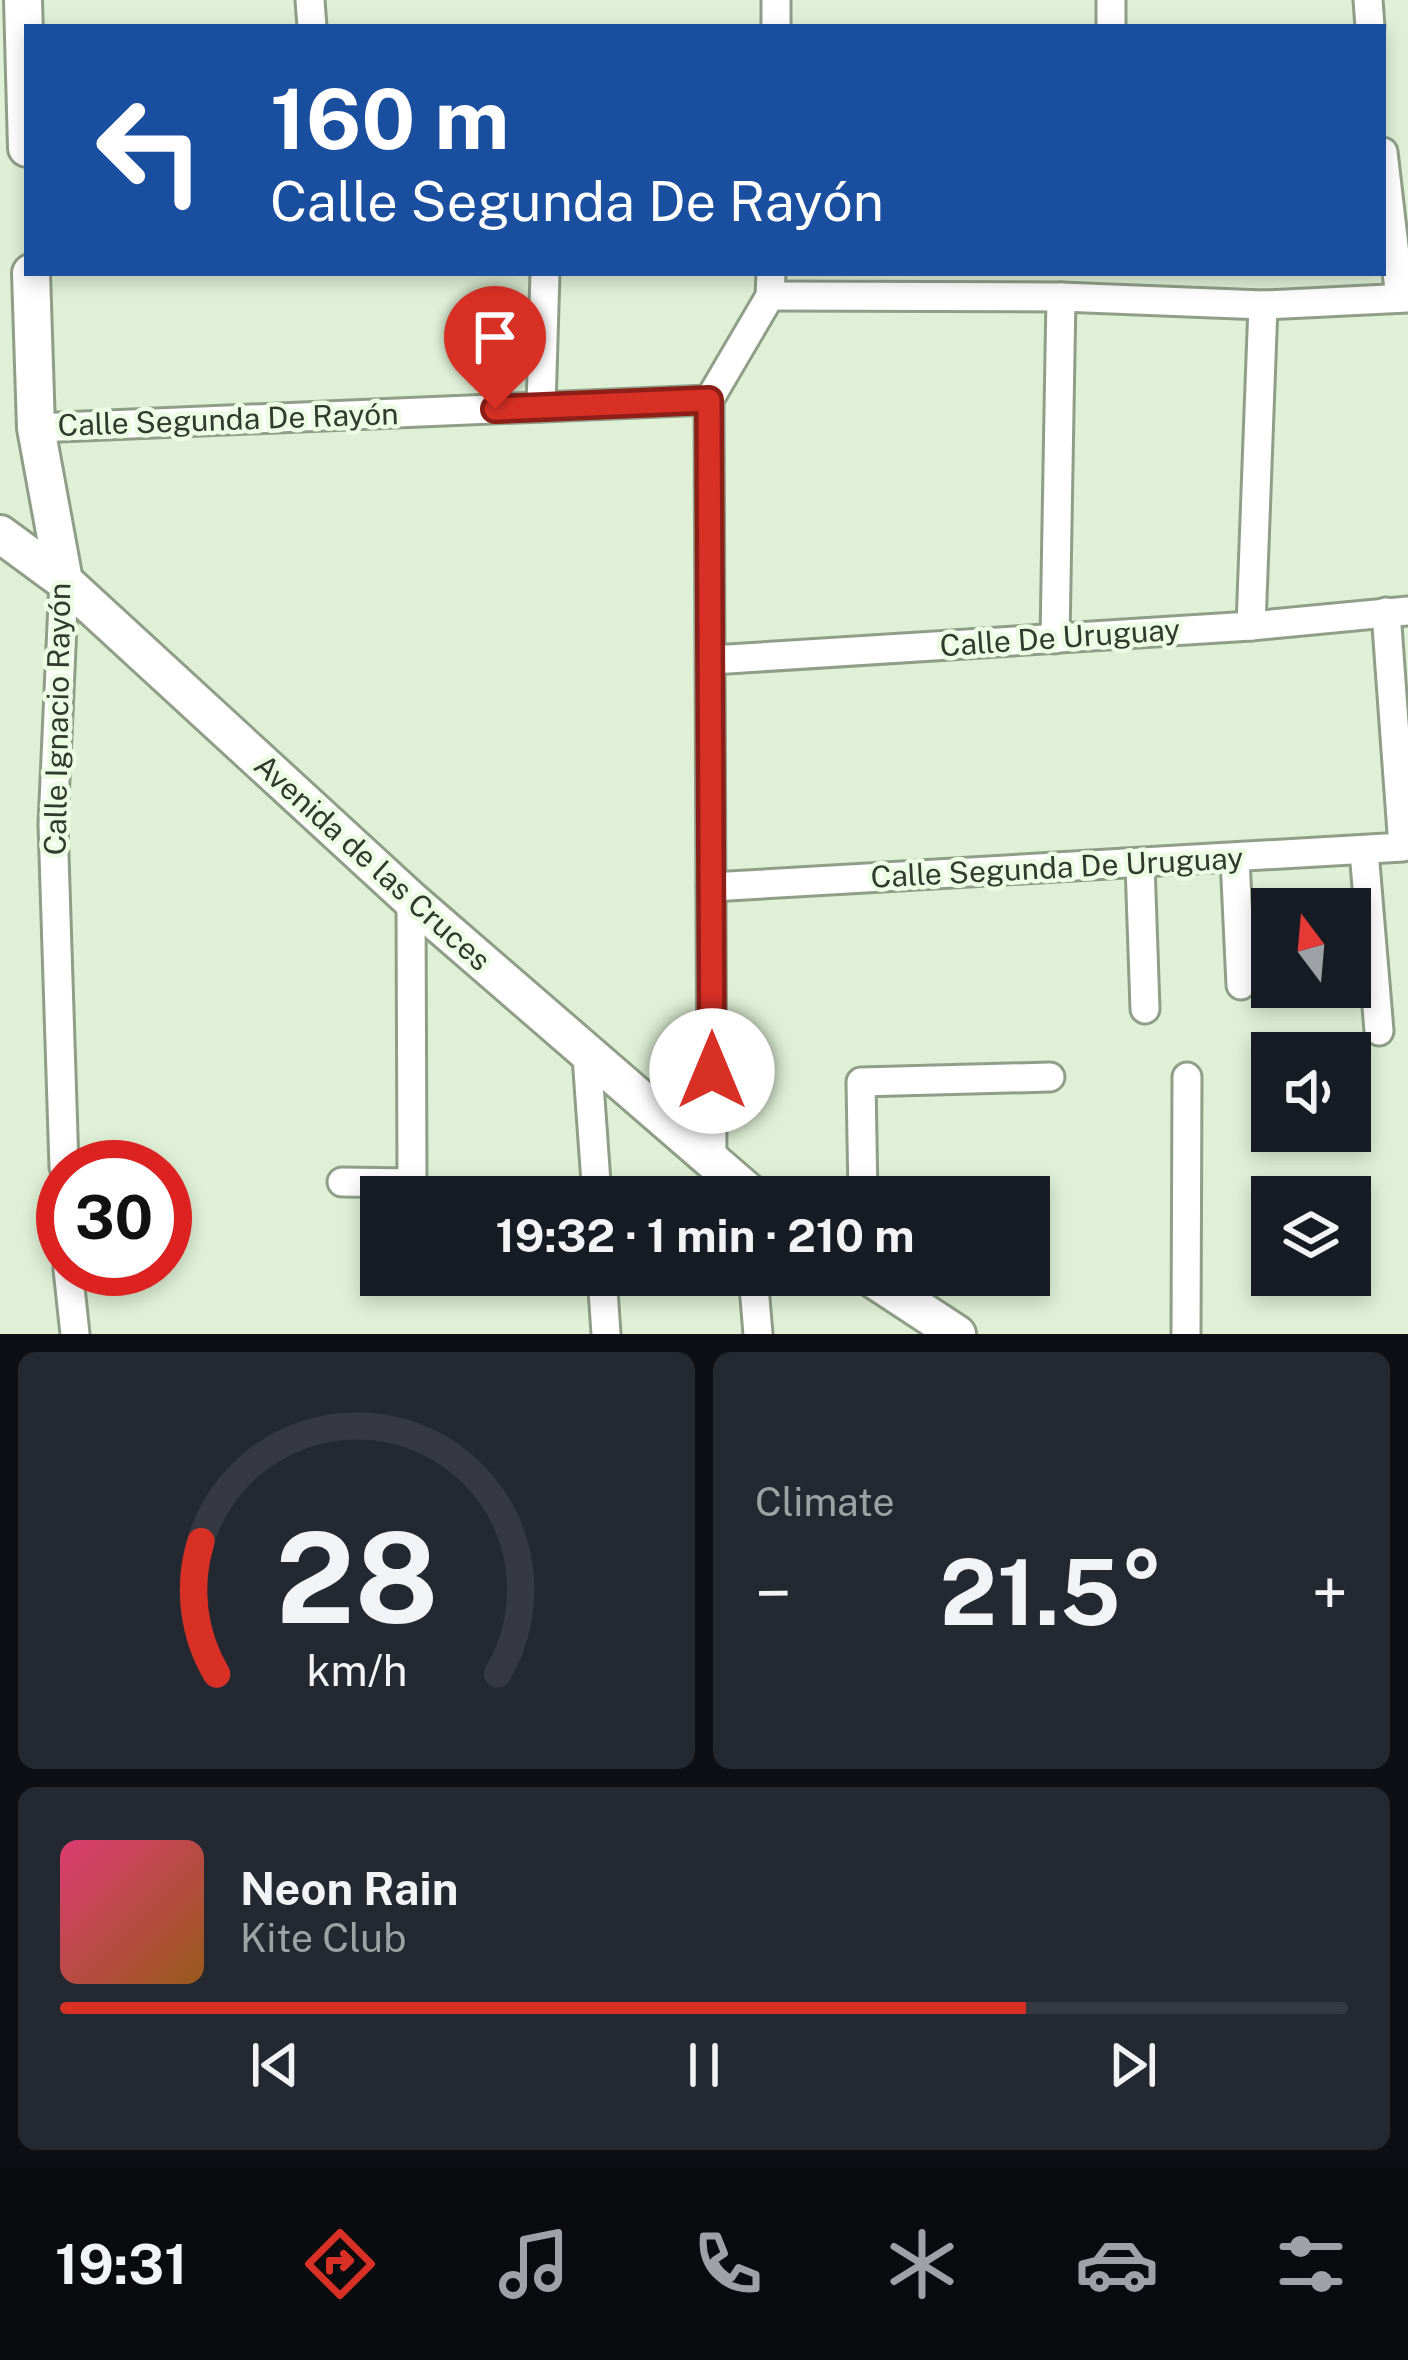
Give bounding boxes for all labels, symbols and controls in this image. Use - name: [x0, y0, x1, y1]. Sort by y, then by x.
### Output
- text: 160 m: [270, 69, 509, 168]
- icon: left: [72, 72, 228, 228]
- text: Calle Segunda De Rayón: [270, 170, 884, 233]
- pin: [444, 286, 546, 409]
- icon: arrive: [462, 304, 528, 370]
- street label: Calle Segunda De Rayón: [57, 395, 399, 443]
- street label: Calle Ignacio Rayón: [37, 582, 77, 856]
- street label: Calle De Uruguay: [939, 611, 1181, 663]
- street label: Avenida de las Cruces: [247, 747, 498, 978]
- street label: Calle Segunda De Uruguay: [870, 839, 1244, 895]
- north arrow: [1251, 888, 1371, 1008]
- map controls: [1251, 888, 1371, 1296]
- position arrow: [649, 1008, 775, 1134]
- button: sound: [1251, 1032, 1371, 1152]
- speed limit sign: 30: [36, 1140, 192, 1296]
- button: layers: [1251, 1176, 1371, 1296]
- text: 19:32 · 1 min · 210 m: [496, 1209, 915, 1262]
- text: Climate: [755, 1479, 895, 1525]
- text: 28: [275, 1504, 438, 1651]
- text: 21.5°: [940, 1539, 1163, 1645]
- text: −: [755, 1554, 792, 1632]
- text: +: [1311, 1554, 1348, 1632]
- text: km/h: [306, 1644, 407, 1695]
- text: Neon Rain: [240, 1862, 458, 1915]
- text: Kite Club: [240, 1915, 406, 1961]
- icon: previous: [242, 2032, 308, 2098]
- icon: pause: [671, 2032, 737, 2098]
- icon: next: [1100, 2032, 1166, 2098]
- icon: directions: [298, 2222, 382, 2306]
- icon: music: [492, 2222, 576, 2306]
- icon: phone: [686, 2222, 770, 2306]
- icon: climate: [880, 2222, 964, 2306]
- icon: car: [1075, 2222, 1159, 2306]
- icon: filters: [1269, 2222, 1353, 2306]
- text: 19:31: [55, 2233, 187, 2296]

